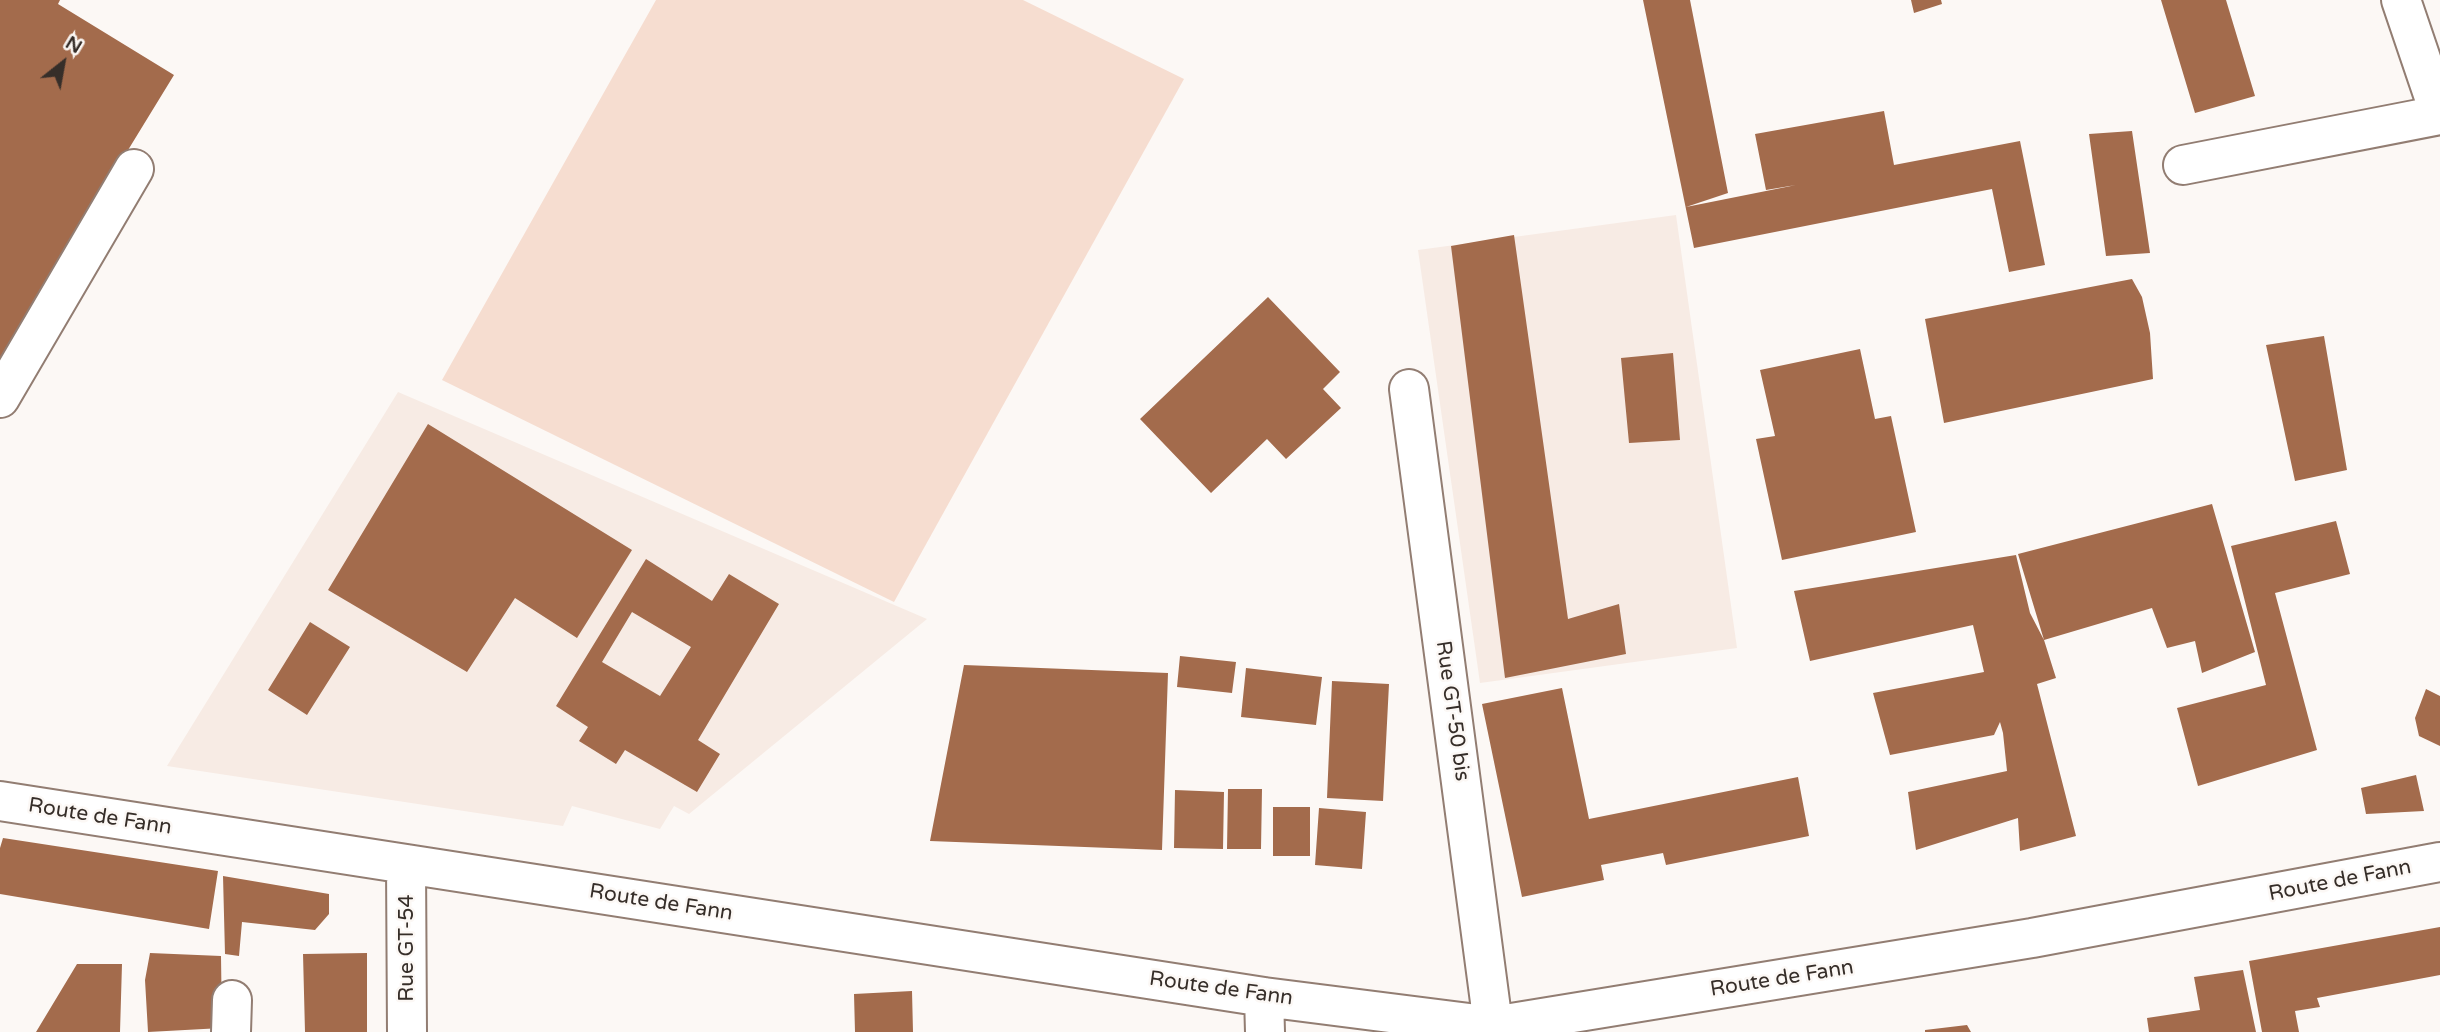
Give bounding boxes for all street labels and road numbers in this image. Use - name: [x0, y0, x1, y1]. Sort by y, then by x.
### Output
- street label: Rue GT-50 bis: [1430, 639, 1474, 783]
- street label: Route de Fann: [26, 793, 174, 841]
- street label: Route de Fann: [2266, 855, 2414, 907]
- street label: Route de Fann: [587, 879, 735, 927]
- street label: Rue GT-54: [394, 894, 420, 1002]
- street label: Route de Fann: [1708, 955, 1856, 1003]
- street label: Route de Fann: [1148, 966, 1294, 1012]

